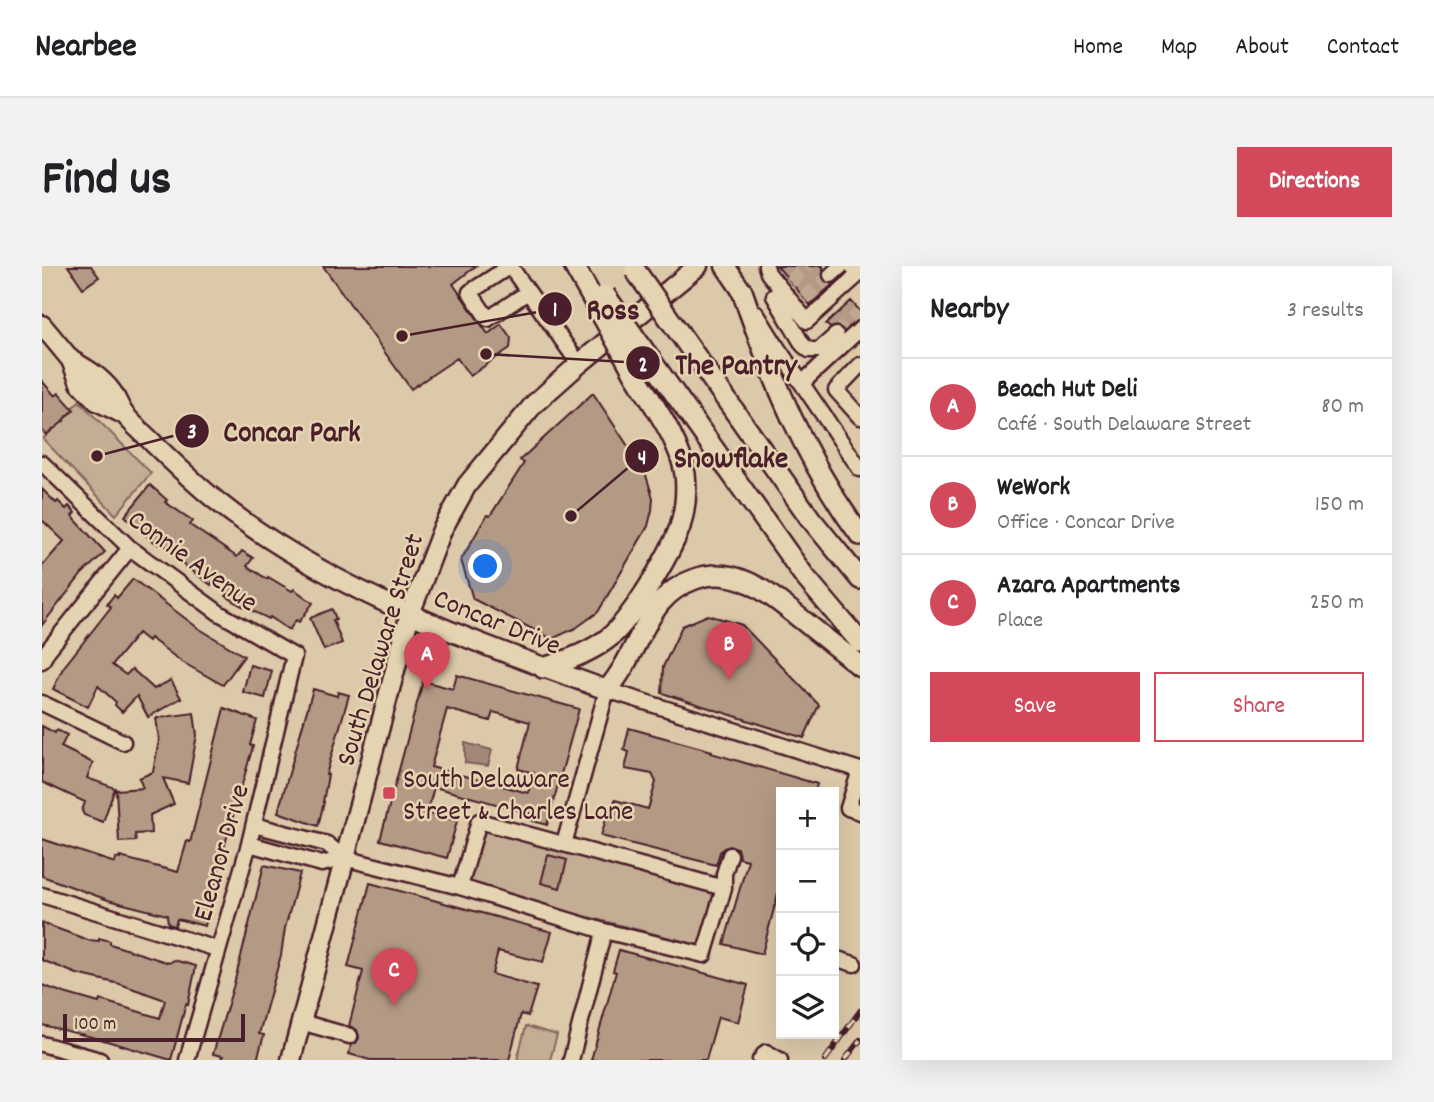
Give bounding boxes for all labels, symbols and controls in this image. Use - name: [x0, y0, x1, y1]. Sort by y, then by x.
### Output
- text: Nearbee: [35, 25, 137, 72]
- text: Home: [1073, 31, 1123, 65]
- text: Map: [1161, 31, 1197, 65]
- text: About: [1235, 31, 1289, 65]
- text: Contact: [1327, 31, 1399, 65]
- text: Find us: [42, 147, 171, 217]
- button: Directions: [1237, 147, 1392, 217]
- callout: Ross: [537, 283, 654, 334]
- text: Nearby: [930, 290, 1008, 333]
- text: Ross: [586, 292, 640, 335]
- text: 3 results: [1287, 295, 1364, 328]
- text: 1: [553, 297, 557, 327]
- callout: The Pantry: [626, 338, 810, 389]
- text: The Pantry: [675, 347, 799, 390]
- text: 2: [638, 352, 648, 382]
- text: Beach Hut Deli: [997, 372, 1137, 409]
- text: A: [947, 391, 959, 424]
- text: 80 m: [1321, 391, 1364, 424]
- callout: Concar Park: [174, 405, 374, 456]
- text: Café · South Delaware Street: [997, 409, 1251, 442]
- text: Concar Park: [223, 414, 361, 457]
- text: 3: [187, 419, 197, 449]
- callout: Snowflake: [624, 431, 802, 482]
- text: Snowflake: [674, 440, 788, 483]
- text: 4: [638, 445, 646, 475]
- text: WeWork: [997, 470, 1070, 507]
- text: B: [948, 489, 958, 522]
- text: 150 m: [1315, 489, 1364, 522]
- street label: Connie Avenue: [118, 502, 265, 624]
- text: Office · Concar Drive: [997, 507, 1175, 540]
- street label: South Delaware Street: [328, 529, 437, 772]
- your location: [468, 549, 502, 583]
- text: Azara Apartments: [997, 568, 1181, 605]
- street label: Concar Drive: [426, 581, 566, 668]
- text: C: [947, 587, 959, 620]
- text: 250 m: [1310, 587, 1364, 620]
- text: Place: [997, 605, 1043, 638]
- pin: B: [706, 622, 752, 680]
- pin: A: [404, 632, 450, 690]
- button: Save: [930, 672, 1140, 742]
- button: Share: [1154, 672, 1364, 742]
- place label: South Delaware Street & Charles Lane: [403, 762, 633, 834]
- street label: Eleanor Drive: [185, 780, 262, 927]
- marker: South Delaware Street & Charles Lane: [381, 785, 397, 801]
- map controls: [776, 787, 839, 1039]
- button: +: [776, 787, 839, 850]
- button: −: [776, 850, 839, 913]
- button: locate: [776, 913, 839, 976]
- pin: C: [371, 948, 417, 1006]
- button: layers: [776, 976, 839, 1039]
- scale bar: [63, 1011, 245, 1043]
- text: 100 m: [74, 1012, 116, 1039]

